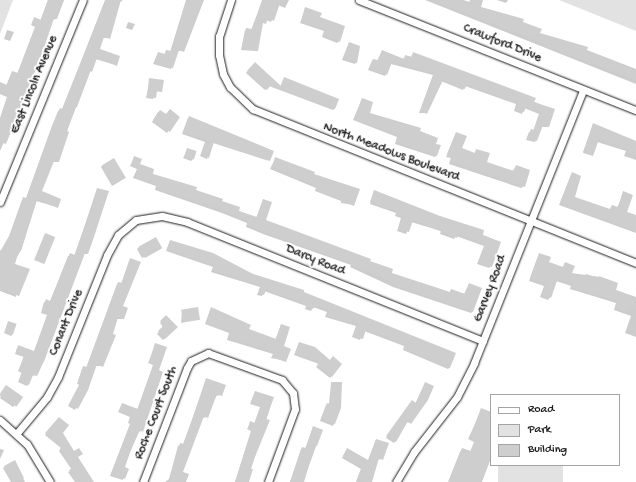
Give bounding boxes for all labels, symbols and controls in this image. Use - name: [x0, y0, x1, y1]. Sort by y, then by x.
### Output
- street label: Crawford Drive: [460, 21, 544, 67]
- street label: East Lincoln Avenue: [8, 34, 62, 136]
- street label: North Meadows Boulevard: [321, 120, 461, 186]
- street label: Darcy Road: [283, 242, 347, 280]
- street label: Garvey Road: [471, 253, 511, 325]
- street label: Conant Drive: [47, 288, 87, 358]
- street label: Roche Court South: [132, 364, 182, 462]
- legend: [490, 394, 620, 466]
- text: Road: [528, 403, 554, 417]
- text: Park: [528, 423, 551, 437]
- text: Building: [528, 443, 567, 457]

